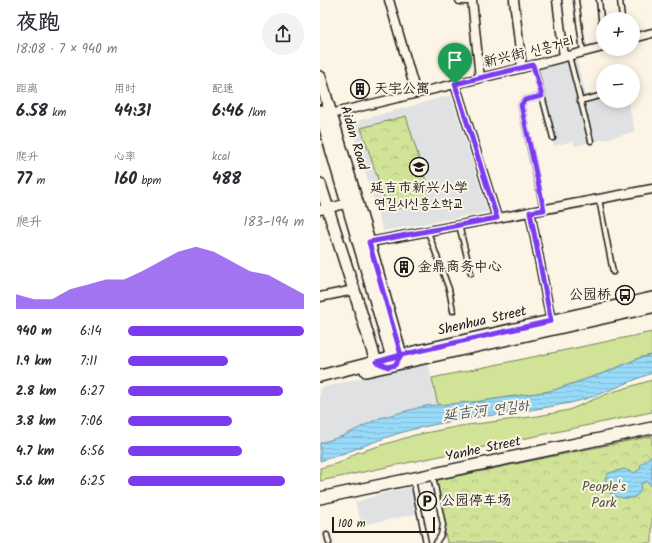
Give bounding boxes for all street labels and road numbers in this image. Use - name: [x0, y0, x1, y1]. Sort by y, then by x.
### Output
- street label: 新兴街 신흥거리: [481, 30, 577, 74]
- street label: Aidan Road: [334, 103, 375, 174]
- street label: Shenhua Street: [435, 300, 529, 342]
- street label: Yanhe Street: [443, 430, 524, 468]

